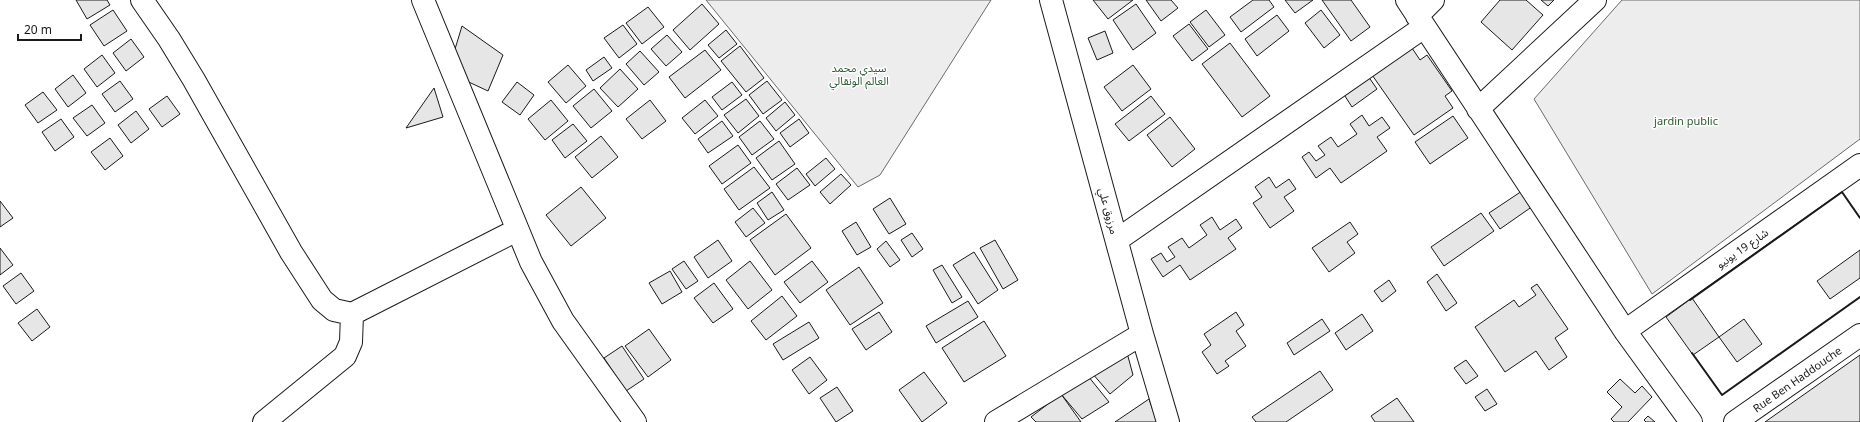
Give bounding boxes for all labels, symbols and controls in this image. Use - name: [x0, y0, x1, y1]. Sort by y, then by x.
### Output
- scale bar: [18, 16, 81, 42]
- text: 20 m: [24, 21, 52, 38]
- park label: سيدي محمد العالم الونقالي: [829, 60, 889, 90]
- park label: jardin public: [1653, 113, 1718, 128]
- street label: مرزوق علي: [1093, 186, 1122, 237]
- street label: شارع 19 يونيو: [1713, 224, 1772, 272]
- street label: Rue Ben Haddouche: [1750, 343, 1844, 415]

